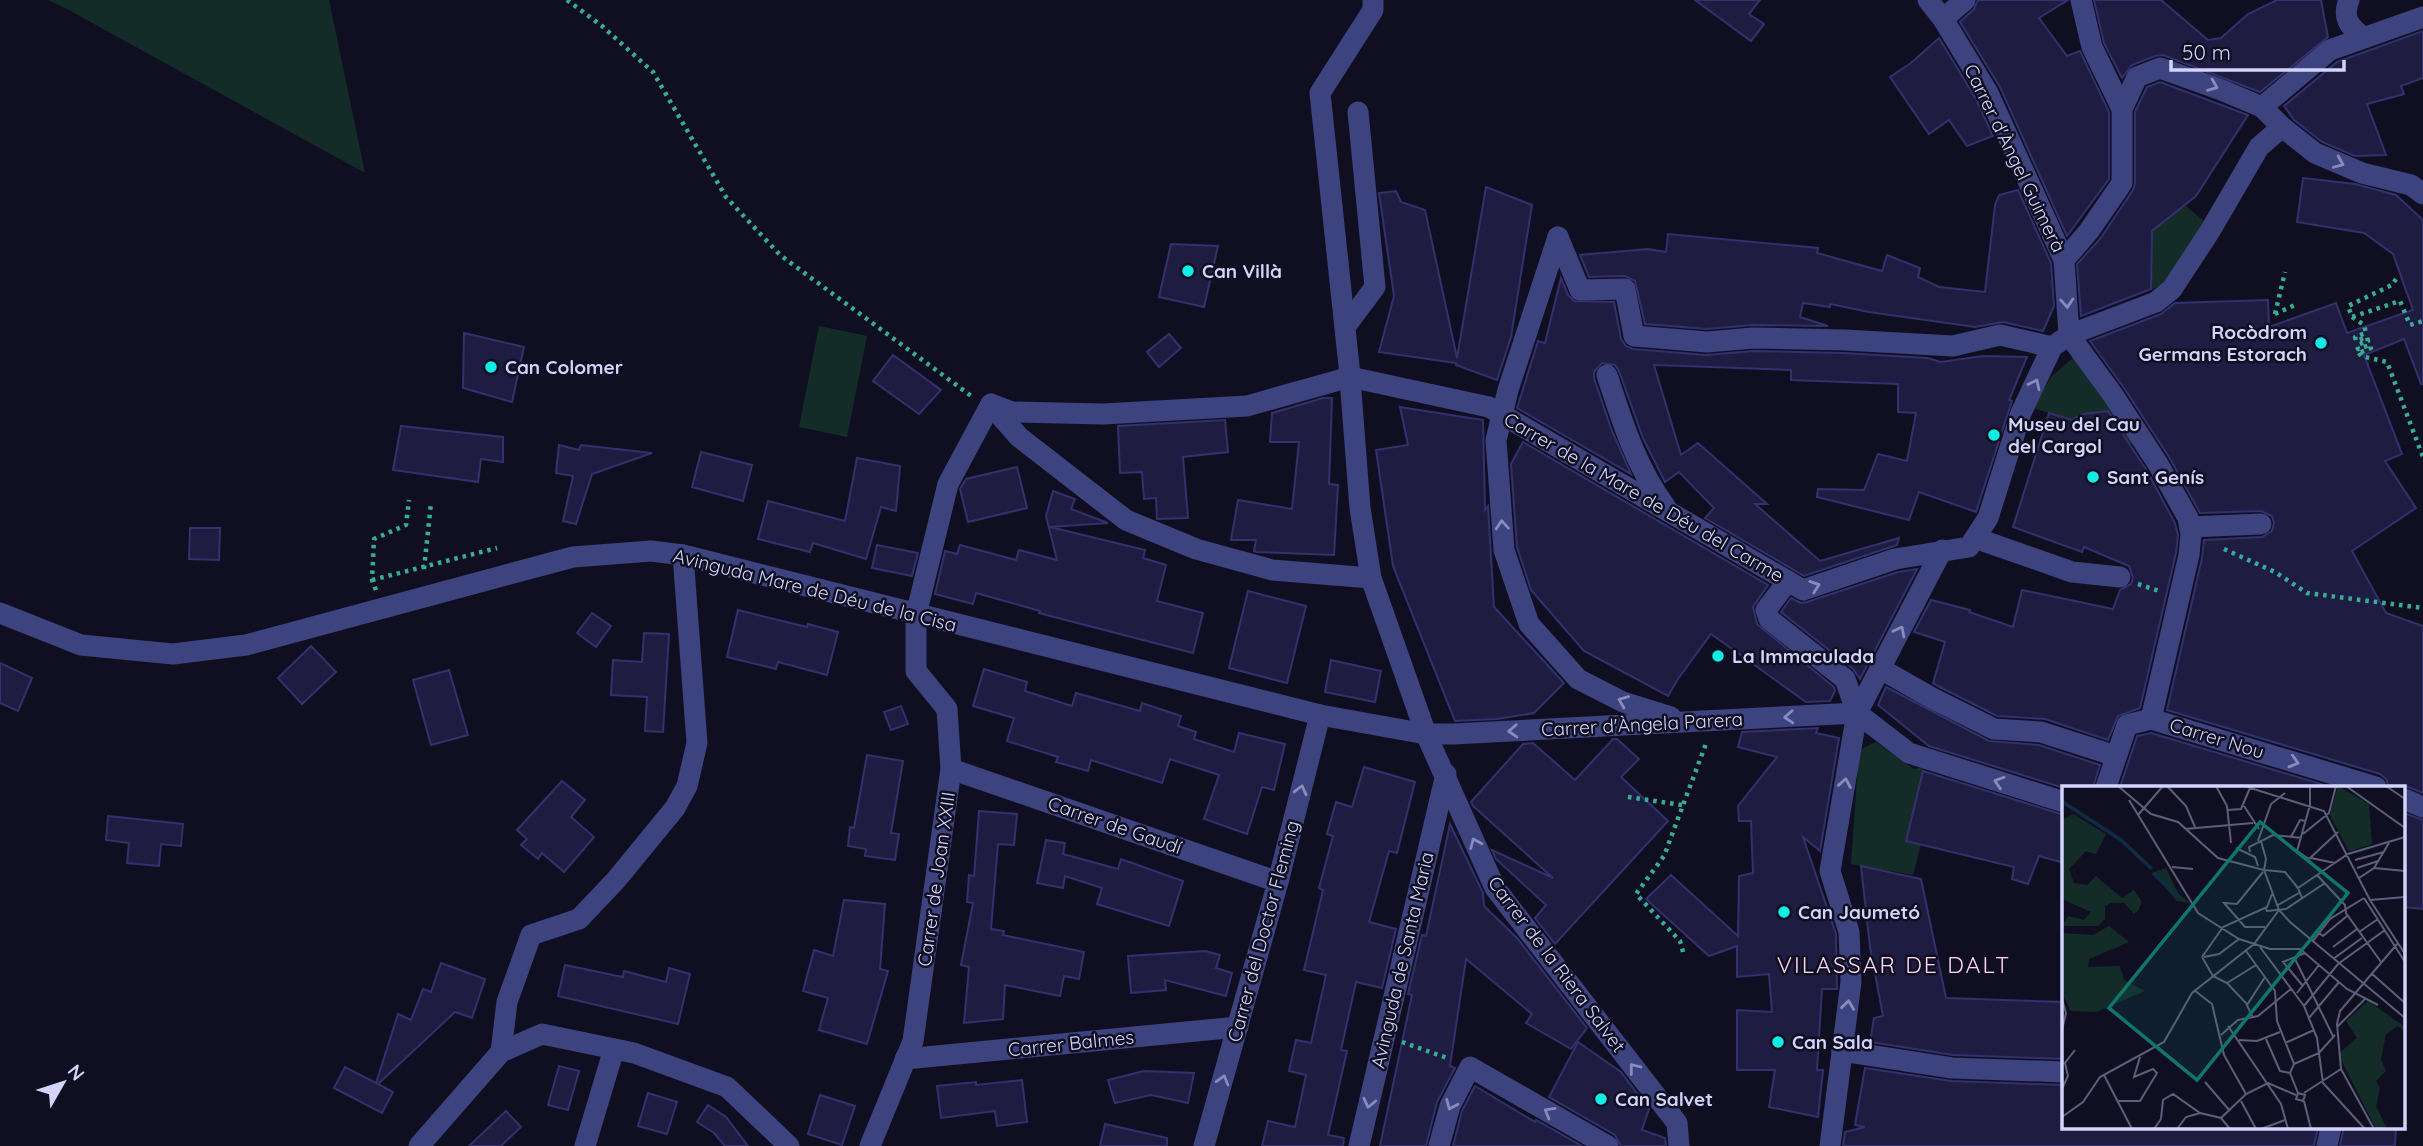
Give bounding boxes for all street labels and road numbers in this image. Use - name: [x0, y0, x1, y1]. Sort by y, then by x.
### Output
- street label: Carrer d'Àngel Guimerà: [1959, 60, 2071, 256]
- street label: Carrer de la Mare de Déu del Carme: [1500, 407, 1788, 587]
- street label: Avinguda Mare de Déu de la Cisa: [671, 543, 959, 637]
- street label: Carrer d'Àngela Parera: [1540, 707, 1744, 741]
- street label: Carrer Nou: [2167, 712, 2267, 764]
- street label: Carrer de Joan XXIII: [912, 790, 960, 968]
- street label: Carrer de Gaudí: [1045, 791, 1186, 859]
- street label: Carrer del Doctor Fleming: [1222, 818, 1304, 1044]
- street label: Avinguda de Santa Maria: [1365, 849, 1439, 1071]
- street label: Carrer de la Riera Salvet: [1483, 871, 1631, 1057]
- street label: Carrer Balmes: [1007, 1024, 1135, 1062]

